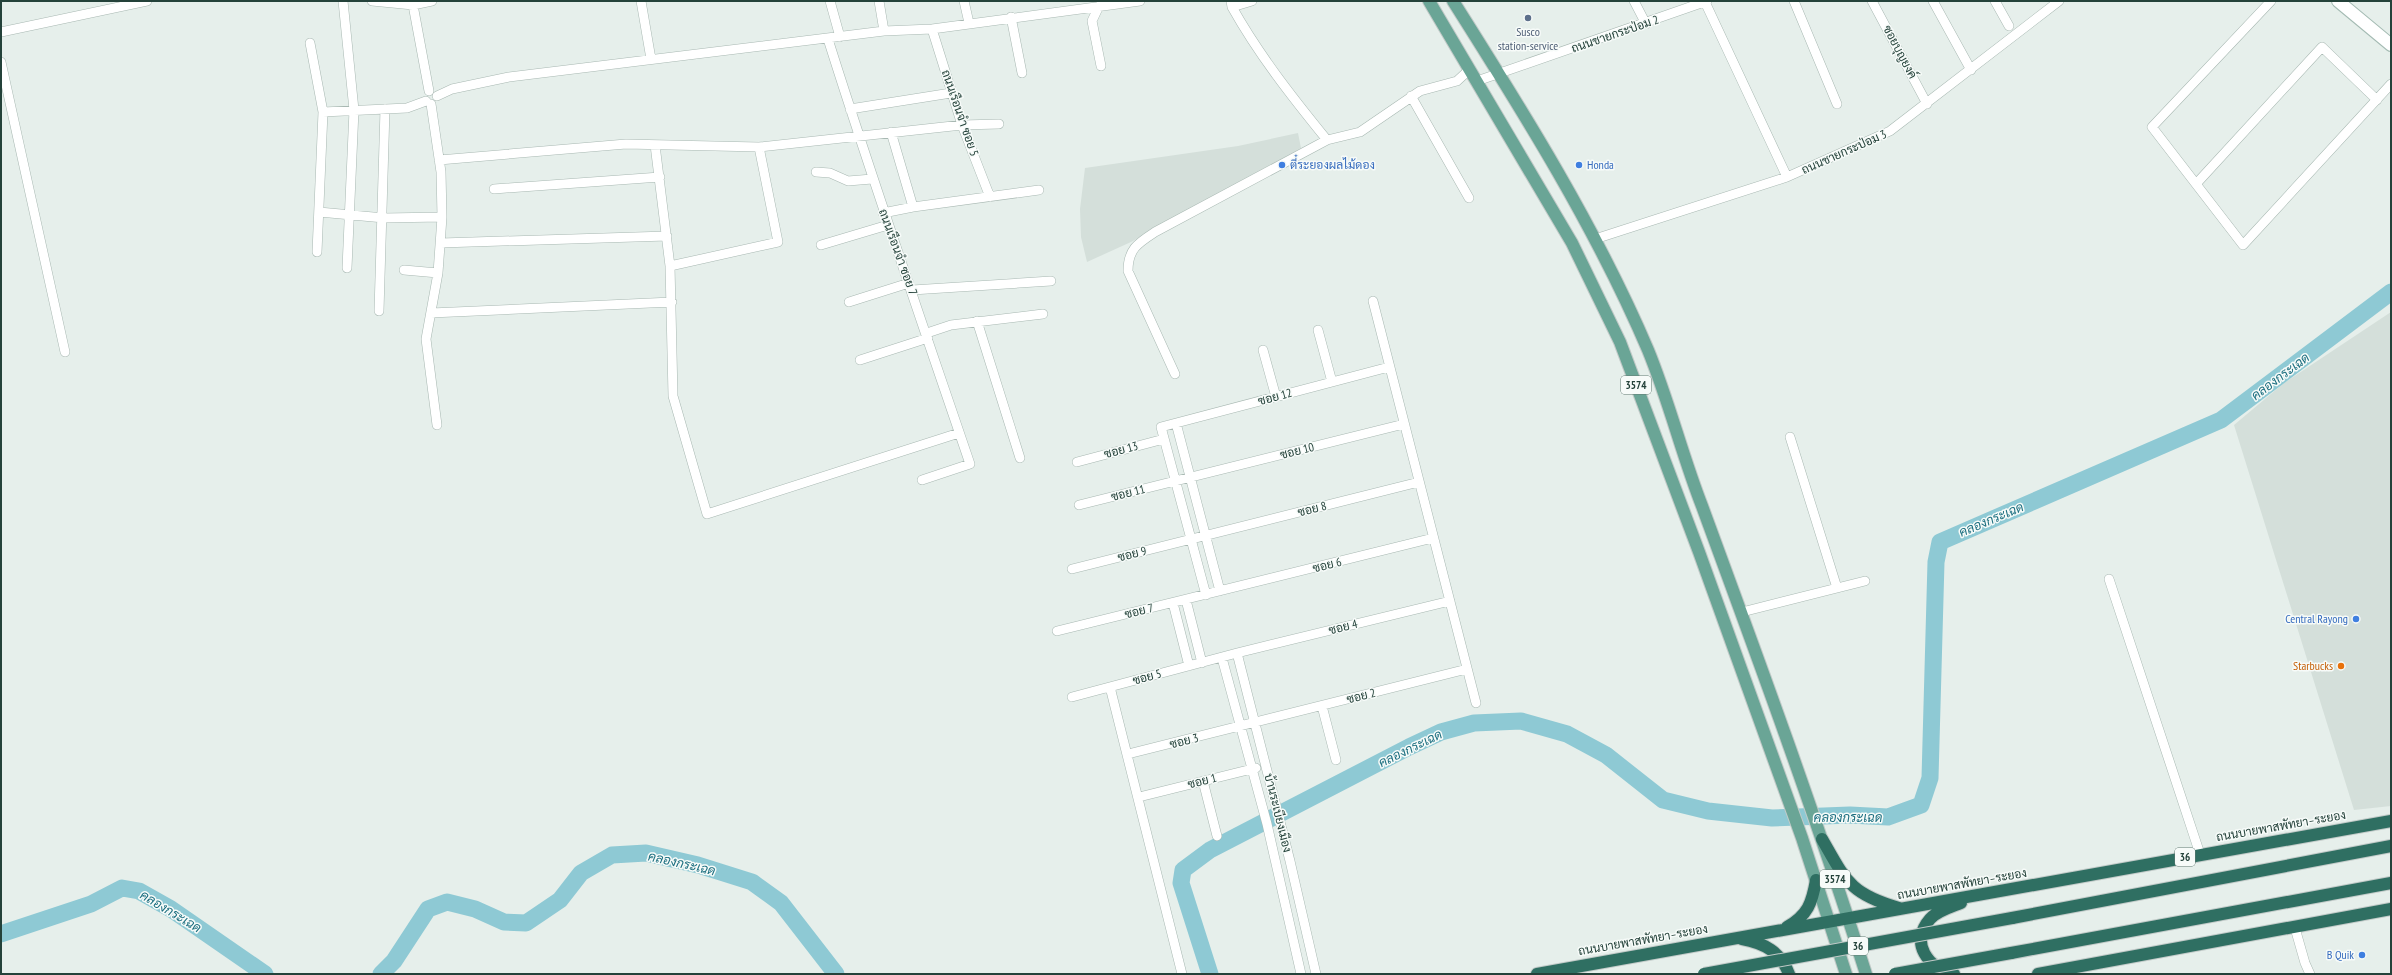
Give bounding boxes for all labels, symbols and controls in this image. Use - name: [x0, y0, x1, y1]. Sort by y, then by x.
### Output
- street label: ถนนชายกระป่อม 2: [1569, 12, 1661, 56]
- marker: Susco station-service: [1523, 13, 1533, 23]
- street label: ซอยบุญยงค์: [1878, 22, 1921, 82]
- place label: Susco station-service: [1498, 24, 1558, 53]
- street label: ถนนเรือนจำ ซอย 5: [939, 67, 982, 158]
- street label: ถนนชายกระป่อม 3: [1799, 126, 1889, 177]
- place label: ตี๋ระยองผลไม้ดอง: [1290, 154, 1375, 172]
- place label: Honda: [1587, 157, 1614, 172]
- marker: ตี๋ระยองผลไม้ดอง: [1277, 160, 1287, 170]
- marker: Honda: [1574, 160, 1584, 170]
- street label: ถนนเรือนจำ ซอย 7: [876, 207, 921, 297]
- water label: คลองกระเฉด: [2248, 349, 2313, 404]
- road number: 3574: [1621, 376, 1651, 394]
- street label: ซอย 12: [1256, 385, 1294, 408]
- street label: ซอย 13: [1102, 438, 1140, 461]
- street label: ซอย 10: [1278, 439, 1316, 462]
- street label: ซอย 11: [1109, 481, 1147, 504]
- street label: ซอย 8: [1296, 498, 1328, 519]
- water label: คลองกระเฉด: [1956, 498, 2026, 541]
- street label: ซอย 9: [1116, 543, 1148, 564]
- street label: ซอย 6: [1311, 554, 1343, 575]
- street label: ซอย 7: [1123, 600, 1155, 621]
- place label: Central Rayong: [2285, 611, 2348, 626]
- marker: Central Rayong: [2351, 614, 2361, 624]
- street label: ซอย 4: [1327, 616, 1359, 637]
- place label: Starbucks: [2293, 658, 2333, 673]
- marker: Starbucks: [2336, 661, 2346, 671]
- street label: ซอย 5: [1131, 665, 1163, 688]
- street label: ซอย 2: [1345, 685, 1377, 706]
- water label: คลองกระเฉด: [1376, 726, 1445, 771]
- street label: ซอย 3: [1168, 730, 1200, 751]
- street label: ซอย 1: [1186, 770, 1218, 791]
- street label: บ้านระเบียงเมือง: [1261, 772, 1296, 854]
- street label: ถนนบายพาสพัทยา–ระยอง: [2215, 807, 2347, 844]
- water label: คลองกระเฉด: [1814, 809, 1883, 826]
- water label: คลองกระเฉด: [646, 847, 718, 880]
- road number: 36: [2175, 848, 2195, 866]
- street label: ถนนบายพาสพัทยา–ระยอง: [1896, 865, 2028, 902]
- road number: 3574: [1820, 870, 1850, 888]
- water label: คลองกระเฉด: [137, 886, 205, 937]
- street label: ถนนบายพาสพัทยา–ระยอง: [1577, 921, 1709, 958]
- road number: 36: [1848, 937, 1868, 955]
- place label: B Quik: [2327, 947, 2354, 962]
- marker: B Quik: [2357, 950, 2367, 960]

